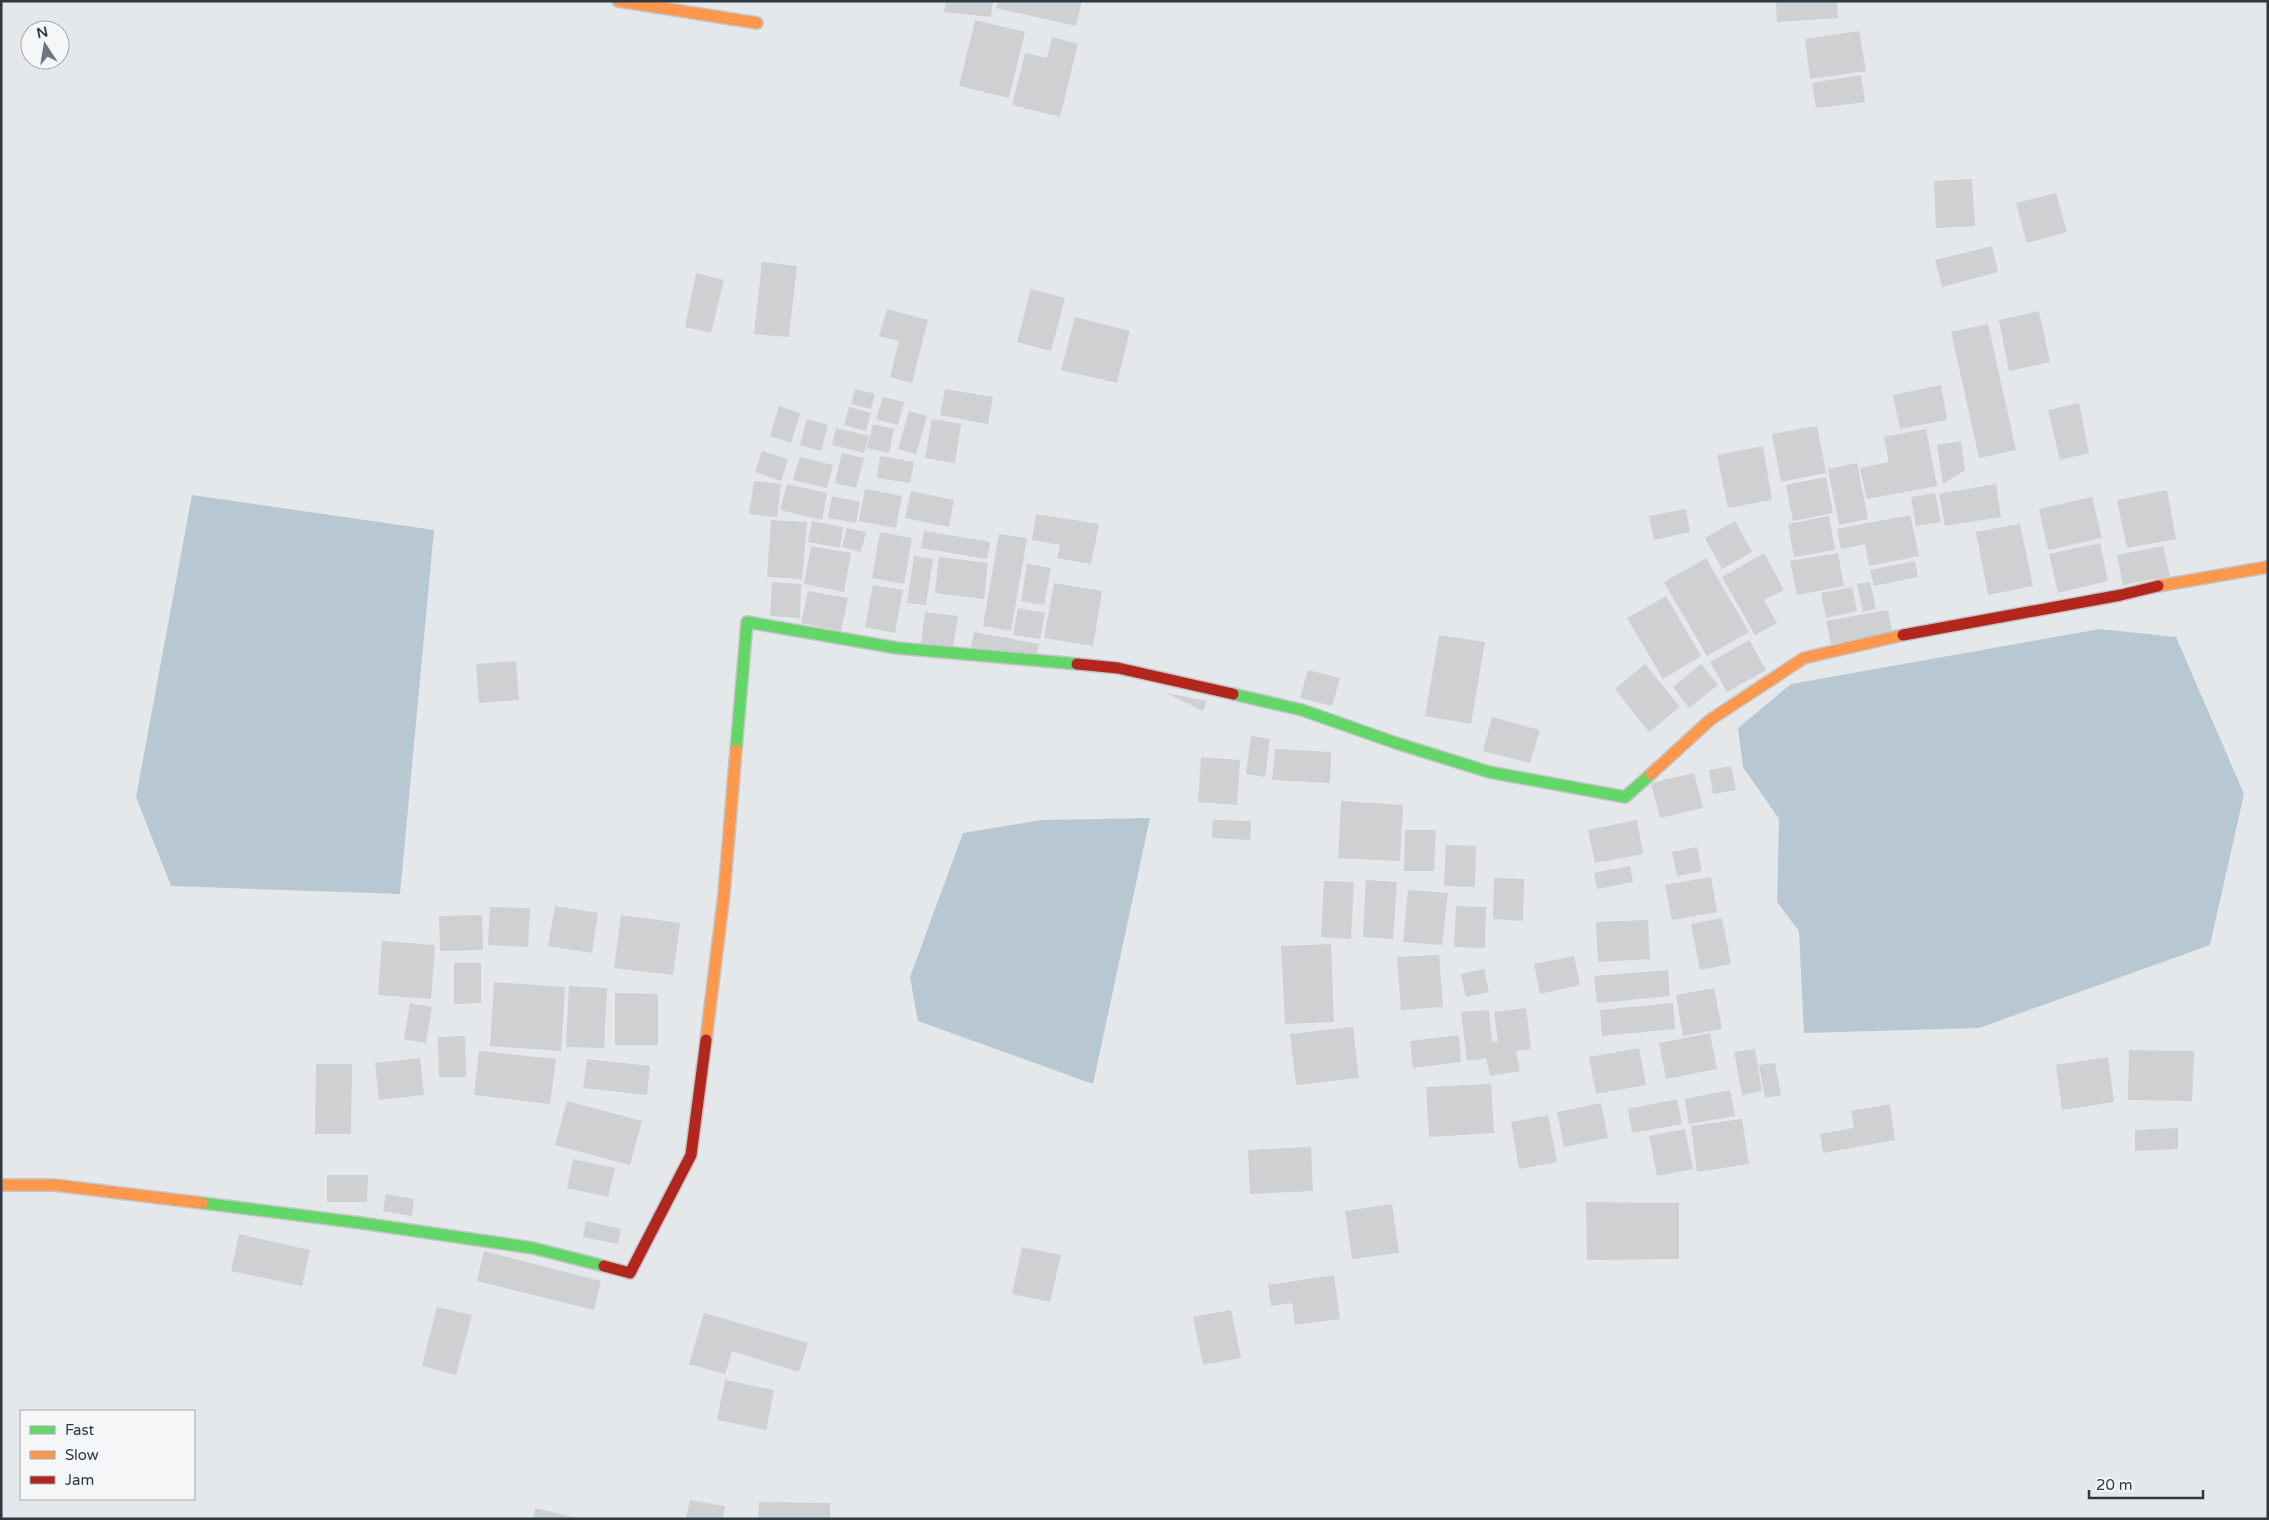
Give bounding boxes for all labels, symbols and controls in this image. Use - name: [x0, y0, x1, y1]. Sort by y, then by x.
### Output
- north arrow: [20, 20, 70, 70]
- text: N: [35, 23, 50, 42]
- legend: [20, 1410, 195, 1500]
- text: Fast: [65, 1421, 95, 1439]
- text: Slow: [65, 1446, 99, 1464]
- scale bar: [2089, 1468, 2203, 1500]
- text: Jam: [65, 1471, 94, 1489]
- text: 20 m: [2096, 1476, 2133, 1494]

